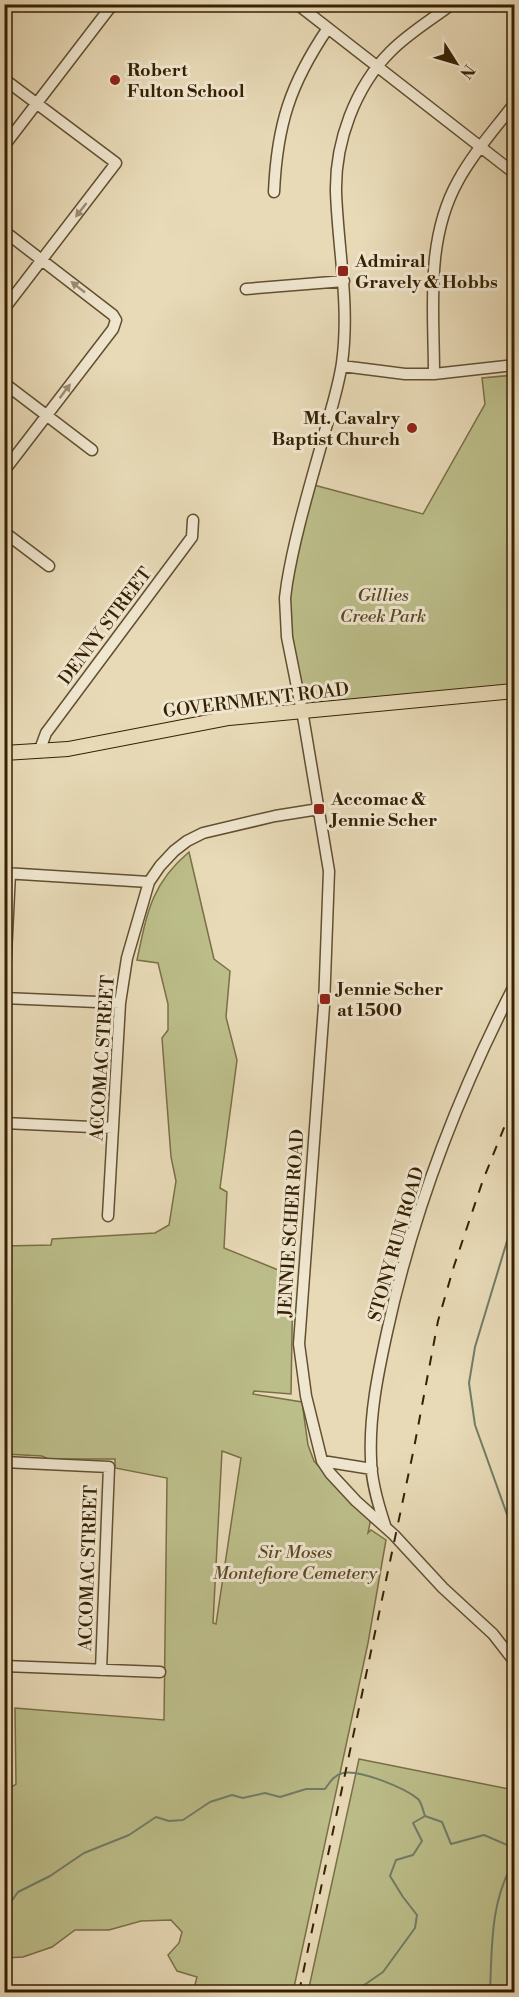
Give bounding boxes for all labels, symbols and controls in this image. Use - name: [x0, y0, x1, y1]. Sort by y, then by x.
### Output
- north arrow: [426, 33, 486, 93]
- place label: Robert Fulton School: [127, 59, 245, 103]
- text: N: [455, 60, 479, 83]
- marker: Robert Fulton School: [108, 73, 122, 87]
- one-way arrow: [75, 202, 87, 217]
- place label: Admiral Gravely & Hobbs: [354, 250, 498, 294]
- marker: Admiral Gravely & Hobbs: [336, 264, 350, 278]
- one-way arrow: [70, 281, 86, 293]
- one-way arrow: [59, 383, 72, 399]
- place label: Mt. Cavalry Baptist Church: [272, 407, 401, 451]
- marker: Mt. Cavalry Baptist Church: [405, 421, 419, 435]
- street label: DENNY STREET: [54, 563, 157, 690]
- park label: Gillies Creek Park: [340, 584, 426, 628]
- street label: GOVERNMENT ROAD: [162, 678, 350, 723]
- place label: Accomac & Jennie Scher: [328, 788, 437, 832]
- marker: Accomac & Jennie Scher: [312, 802, 326, 816]
- street label: ACCOMAC STREET: [85, 974, 120, 1143]
- place label: Jennie Scher at 1500: [334, 978, 443, 1022]
- marker: Jennie Scher at 1500: [318, 992, 332, 1006]
- street label: JENNIE SCHER ROAD: [273, 1128, 310, 1319]
- street label: STONY RUN ROAD: [363, 1164, 430, 1324]
- street label: ACCOMAC STREET: [74, 1484, 103, 1652]
- park label: Sir Moses Montefiore Cemetery: [213, 1541, 378, 1585]

